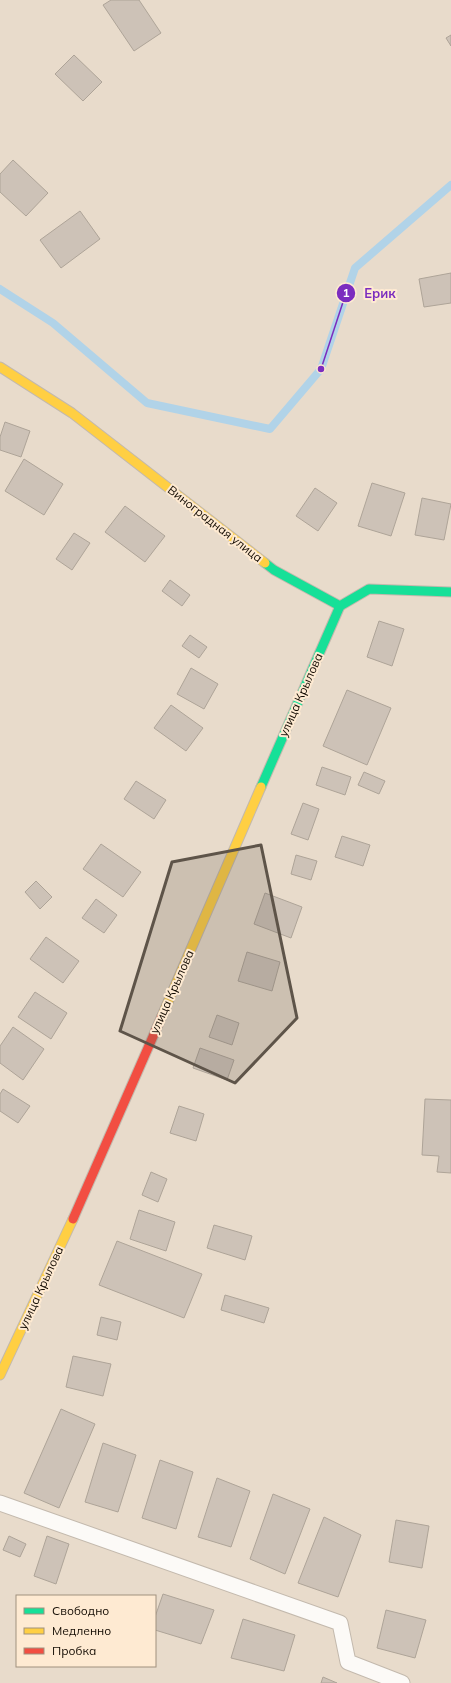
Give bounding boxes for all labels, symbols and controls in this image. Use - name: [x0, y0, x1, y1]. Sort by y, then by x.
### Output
- callout: Ерик: [336, 281, 404, 306]
- text: 1: [342, 285, 350, 300]
- text: Ерик: [364, 285, 396, 301]
- street label: Виноградная улица: [165, 482, 266, 565]
- street label: улица Крылова: [275, 651, 326, 739]
- street label: улица Крылова: [146, 948, 197, 1036]
- street label: улица Крылова: [15, 1244, 66, 1332]
- legend: [16, 1595, 156, 1667]
- text: Свободно: [52, 1603, 109, 1618]
- text: Медленно: [52, 1623, 111, 1638]
- text: Пробка: [52, 1643, 96, 1658]

